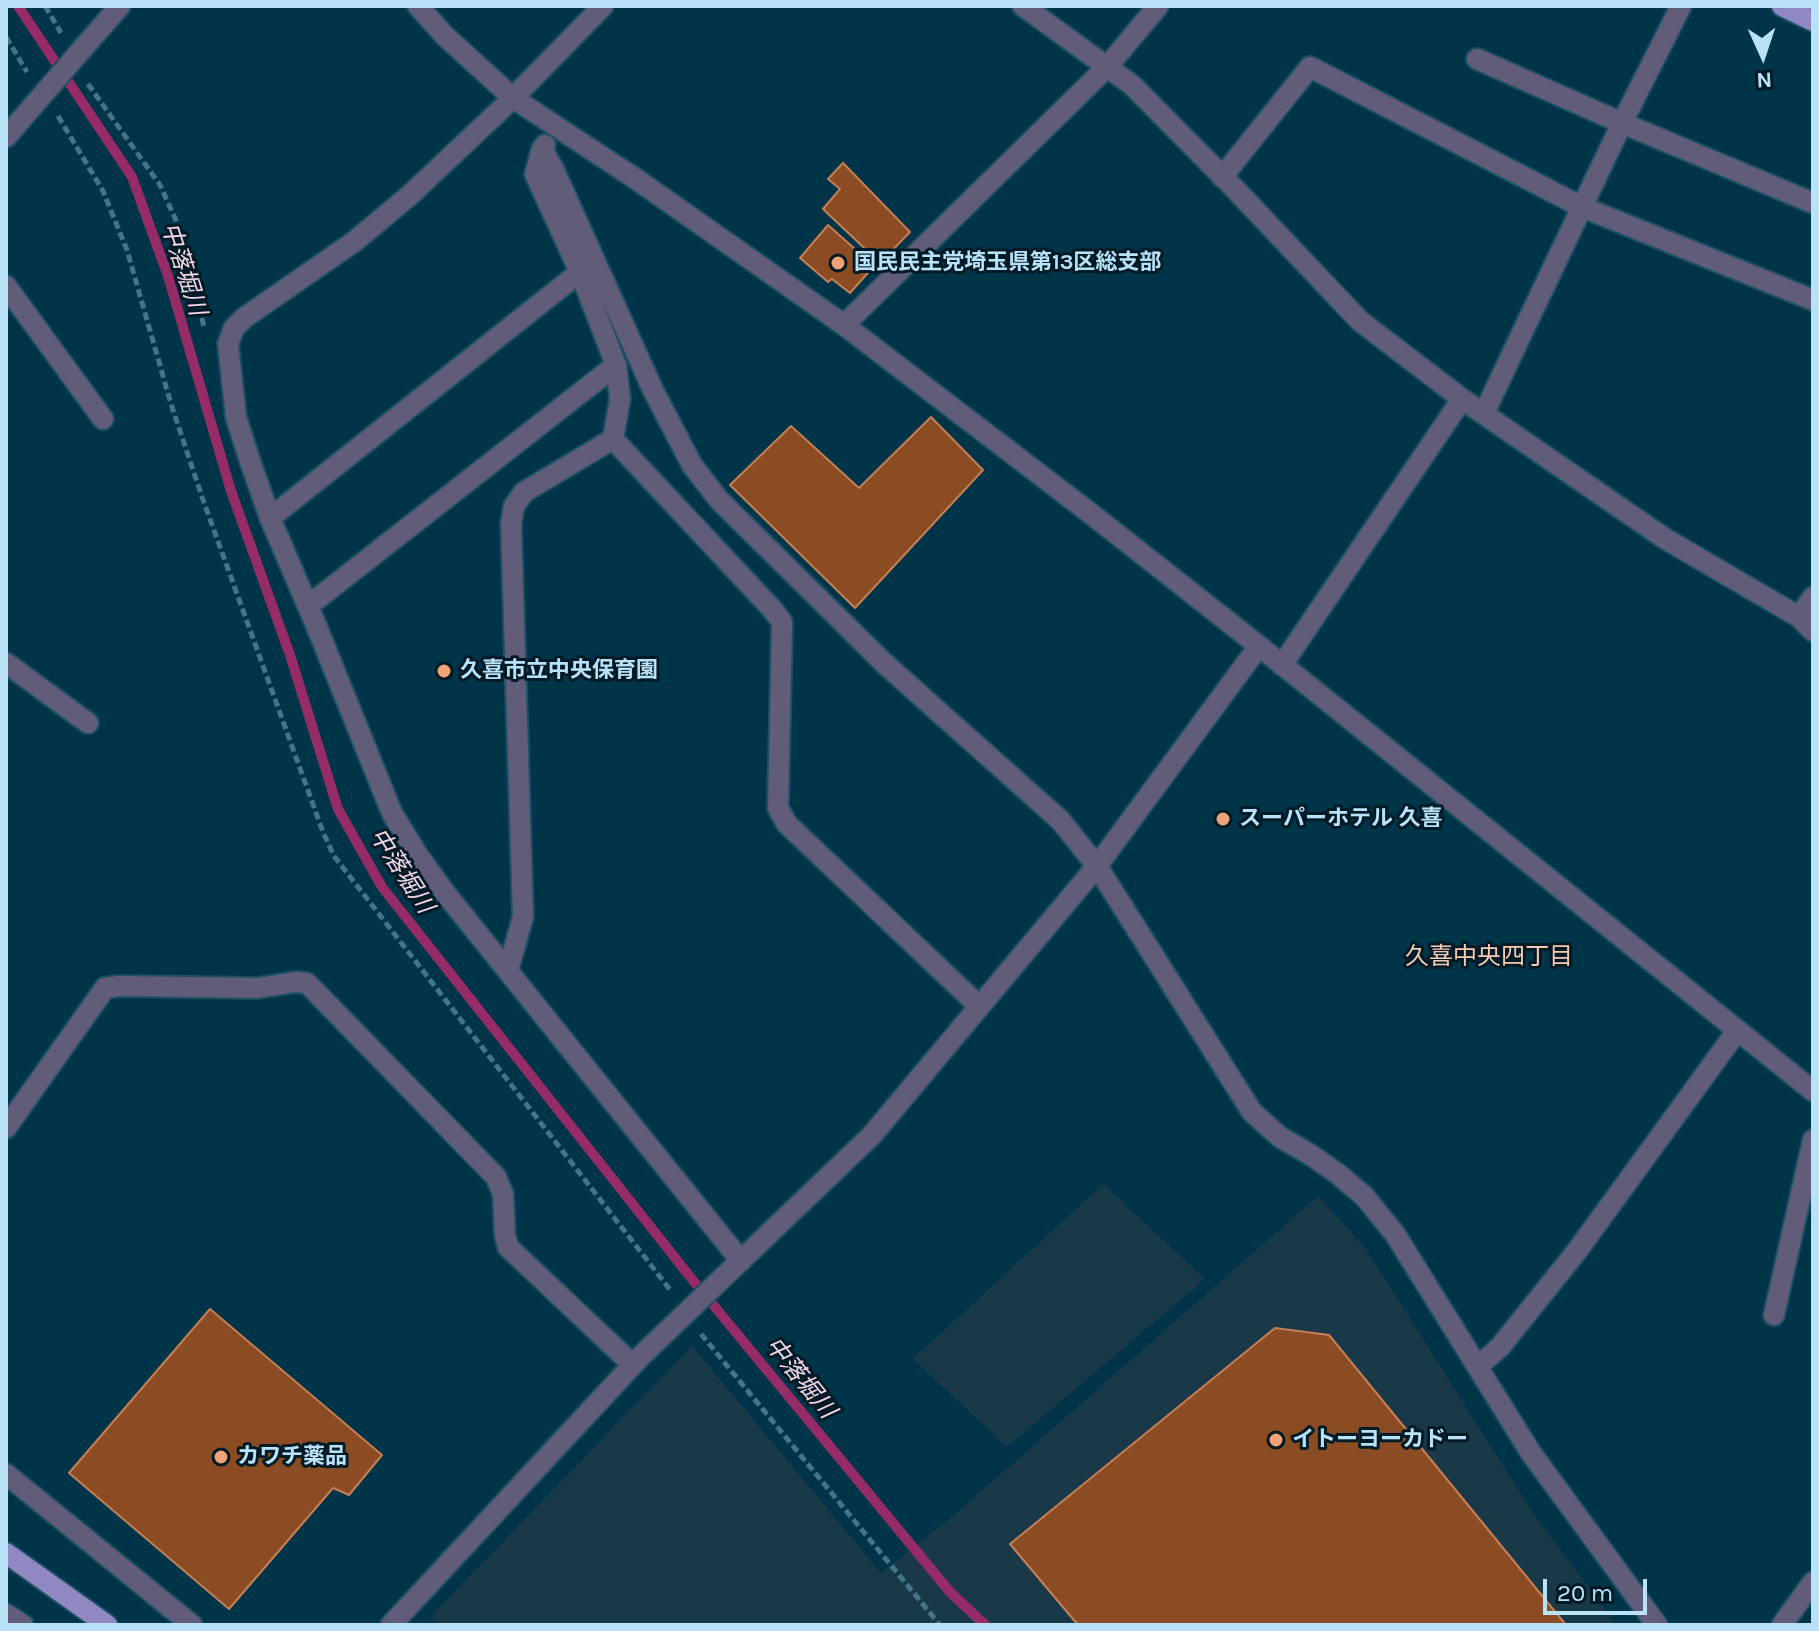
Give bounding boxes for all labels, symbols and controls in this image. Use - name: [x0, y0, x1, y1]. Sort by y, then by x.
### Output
- north arrow: [1723, 16, 1803, 96]
- text: N: [1756, 67, 1773, 93]
- water label: 中落堀川: [154, 219, 212, 319]
- place label: 国民民主党埼玉県第13区総支部: [854, 250, 1162, 276]
- marker: 国民民主党埼玉県第13区総支部: [829, 254, 847, 272]
- place label: 久喜市立中央保育園: [460, 658, 658, 684]
- marker: 久喜市立中央保育園: [435, 662, 453, 680]
- place label: スーパーホテル 久喜: [1239, 806, 1443, 832]
- marker: スーパーホテル 久喜: [1214, 810, 1232, 828]
- water label: 中落堀川: [363, 823, 439, 919]
- district label: 久喜中央四丁目: [1405, 943, 1573, 971]
- water label: 中落堀川: [759, 1332, 841, 1424]
- place label: イトーヨーカドー: [1292, 1427, 1468, 1453]
- marker: イトーヨーカドー: [1267, 1431, 1285, 1449]
- place label: カワチ薬品: [237, 1444, 347, 1470]
- marker: カワチ薬品: [212, 1448, 230, 1466]
- scale bar: [1547, 1563, 1651, 1613]
- text: 20 m: [1557, 1579, 1613, 1607]

